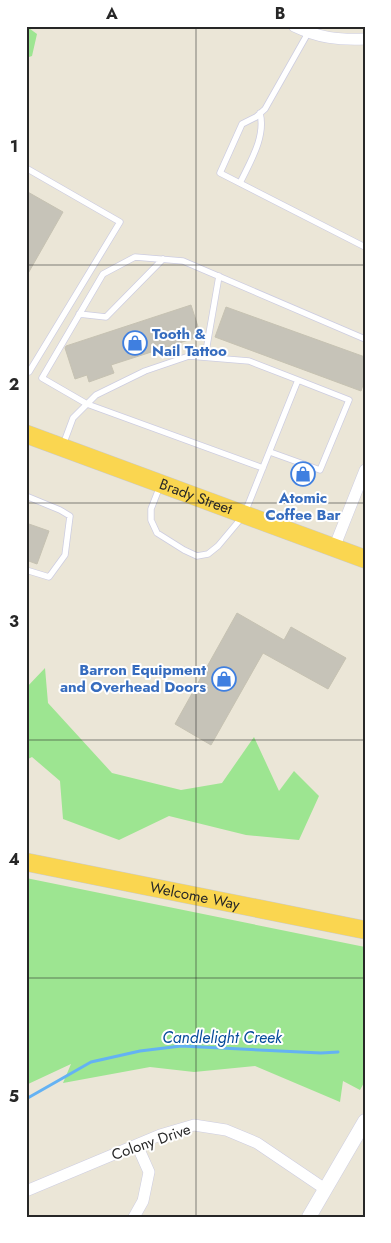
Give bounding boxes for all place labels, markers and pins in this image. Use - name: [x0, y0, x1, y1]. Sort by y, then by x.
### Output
- place label: Tooth & Nail Tattoo: [152, 323, 227, 362]
- shop icon: Tooth & Nail Tattoo: [122, 330, 148, 356]
- shop icon: Atomic Coffee Bar: [290, 461, 316, 487]
- place label: Atomic Coffee Bar: [265, 487, 342, 526]
- place label: Barron Equipment and Overhead Doors: [60, 659, 206, 698]
- shop icon: Barron Equipment and Overhead Doors: [211, 666, 237, 692]

